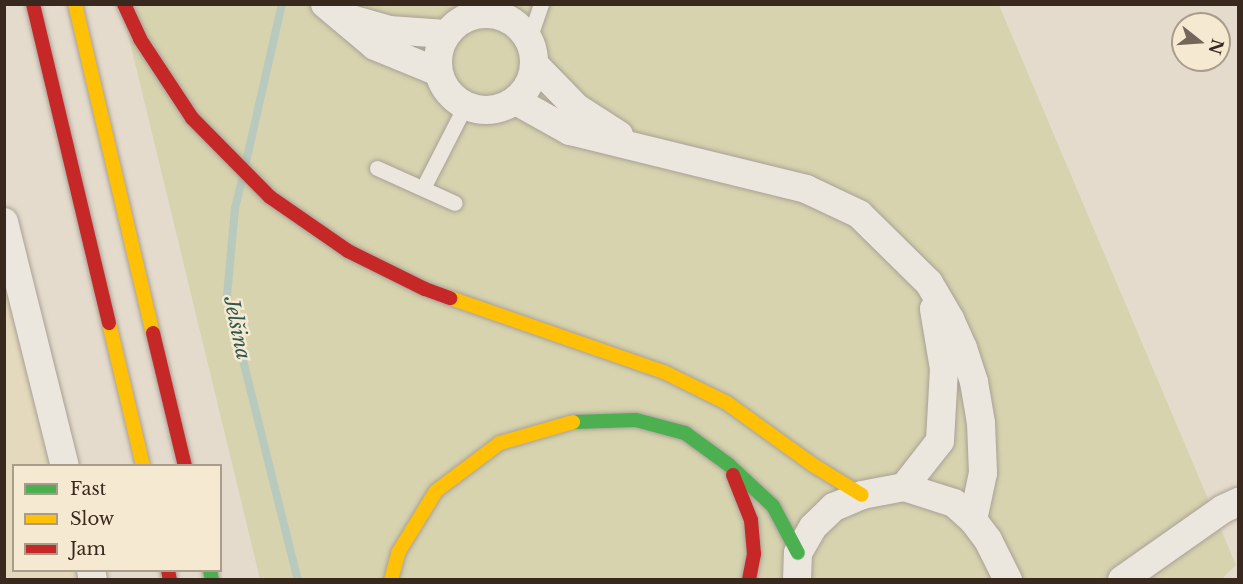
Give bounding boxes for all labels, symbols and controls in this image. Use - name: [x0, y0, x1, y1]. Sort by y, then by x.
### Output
- north arrow: [1171, 12, 1231, 72]
- text: N: [1205, 37, 1228, 57]
- water label: Jelšina: [219, 294, 255, 362]
- legend: [12, 464, 222, 572]
- text: Fast: [70, 478, 106, 500]
- text: Slow: [70, 508, 114, 530]
- text: Jam: [70, 538, 106, 560]

